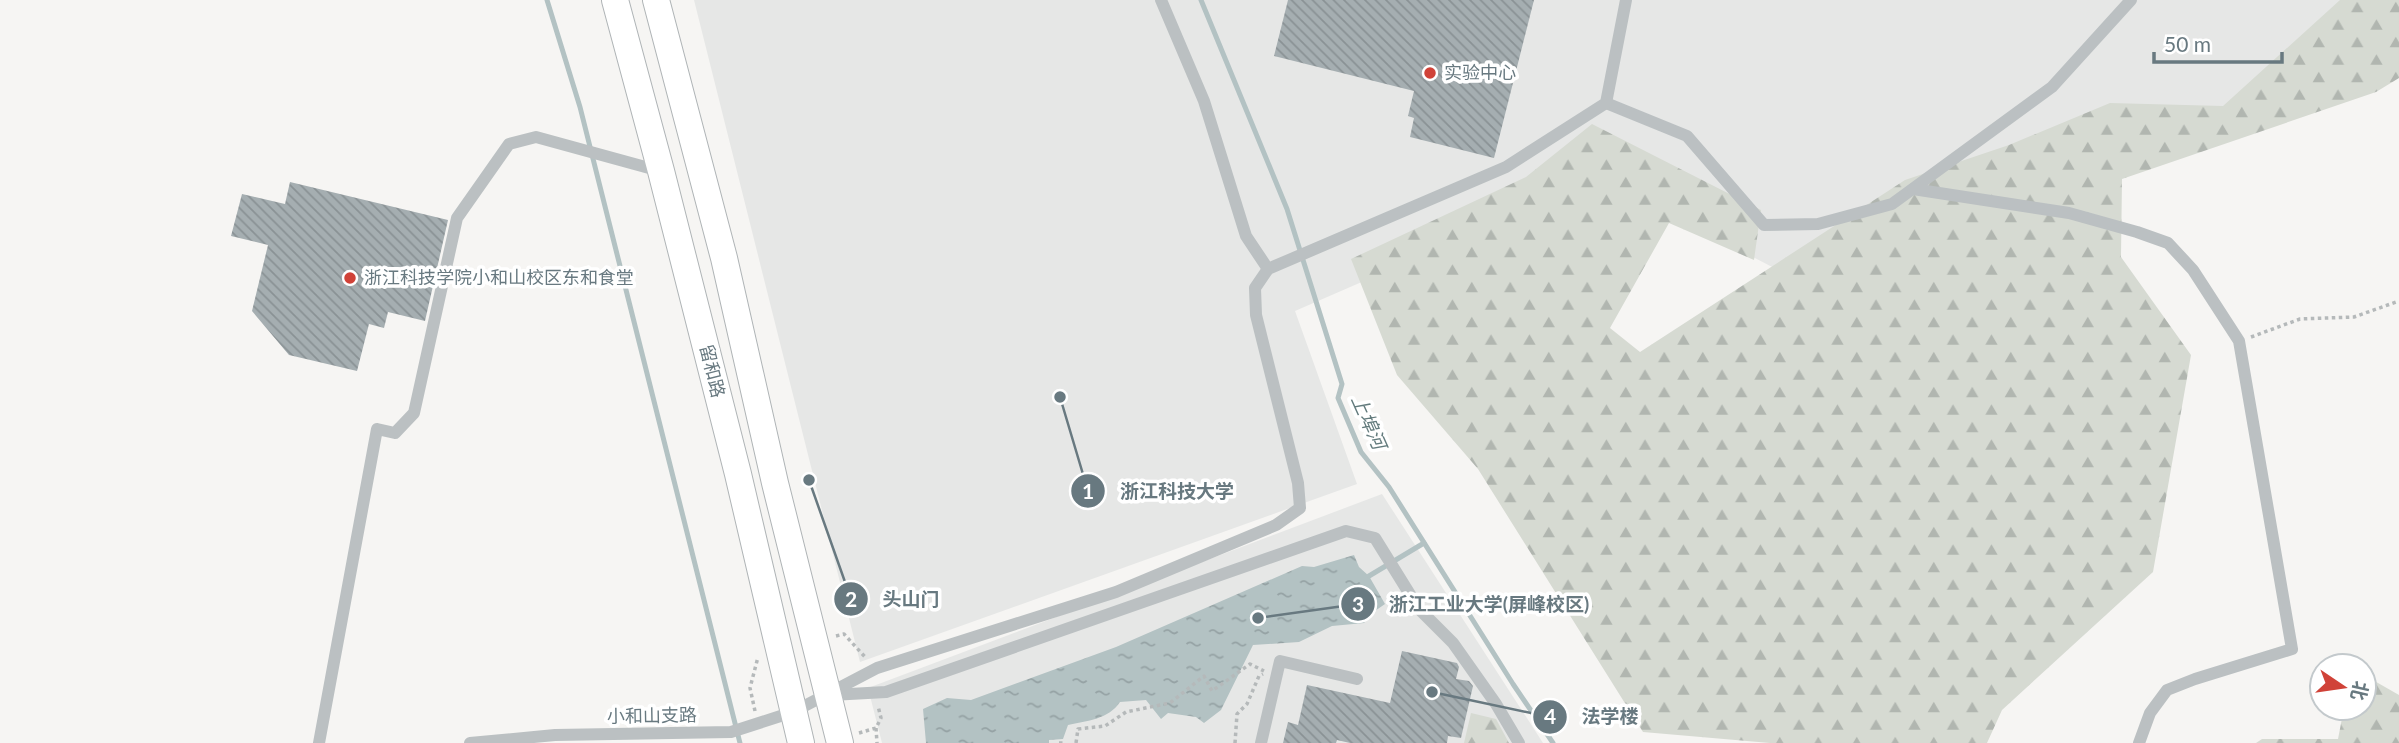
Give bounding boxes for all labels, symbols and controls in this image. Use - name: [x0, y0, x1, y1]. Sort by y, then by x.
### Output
- scale bar: [2154, 21, 2282, 65]
- text: 50 m: [2164, 31, 2211, 56]
- place label: 实验中心: [1444, 61, 1516, 83]
- marker: 实验中心: [1422, 65, 1438, 81]
- place label: 浙江科技学院小和山校区东和食堂: [364, 266, 634, 288]
- marker: 浙江科技学院小和山校区东和食堂: [342, 270, 358, 286]
- street label: 留和路: [696, 342, 730, 400]
- water label: 上埠河: [1347, 391, 1393, 456]
- callout: 浙江科技大学: [1071, 471, 1248, 511]
- text: 1: [1082, 478, 1094, 503]
- text: 浙江科技大学: [1120, 479, 1234, 502]
- callout: 头山门: [833, 579, 953, 619]
- callout: 浙江工业大学(屏峰校区): [1340, 584, 1604, 624]
- text: 2: [845, 586, 857, 611]
- text: 头山门: [882, 587, 940, 610]
- text: 3: [1352, 591, 1364, 616]
- text: 浙江工业大学(屏峰校区): [1389, 592, 1589, 615]
- north arrow: [2308, 652, 2378, 722]
- text: 北: [2347, 679, 2373, 703]
- callout: 法学楼: [1533, 697, 1653, 737]
- street label: 小和山支路: [607, 703, 697, 727]
- text: 4: [1544, 703, 1556, 728]
- text: 法学楼: [1581, 704, 1639, 727]

